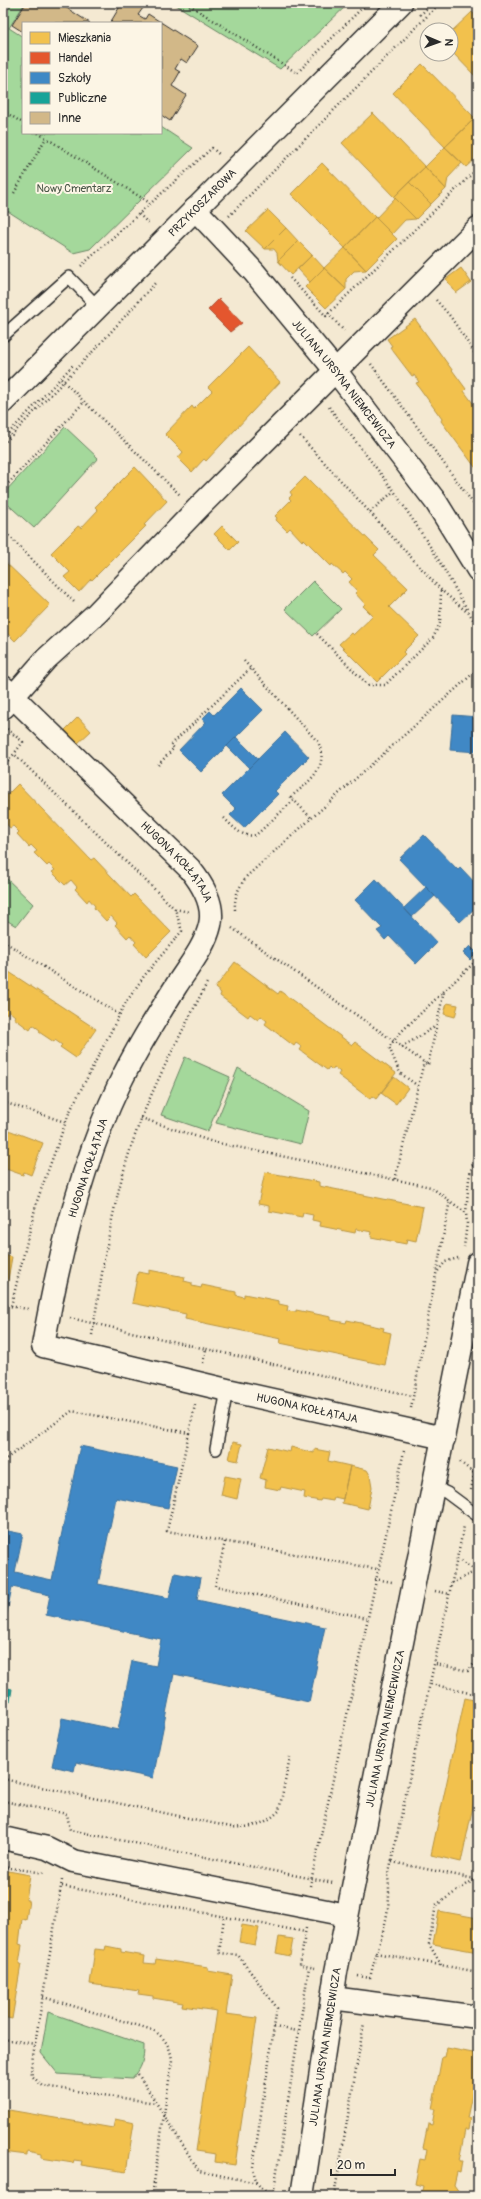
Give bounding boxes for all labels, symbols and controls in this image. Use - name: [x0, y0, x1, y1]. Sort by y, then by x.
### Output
- legend: [22, 22, 162, 134]
- north arrow: [419, 22, 459, 62]
- text: Mieszkania: [58, 31, 111, 46]
- text: N: [442, 38, 455, 47]
- text: Handel: [58, 51, 93, 66]
- text: Szkoły: [58, 71, 91, 86]
- text: Publiczne: [58, 91, 107, 106]
- text: Inne: [58, 111, 81, 126]
- street label: PRZYKOSZAROWA: [166, 166, 239, 239]
- park label: Nowy Cmentarz: [37, 182, 112, 195]
- street label: JULIANA URSYNA NIEMCEWICZA: [290, 317, 399, 451]
- street label: HUGONA KOŁŁĄTAJA: [138, 818, 215, 904]
- street label: HUGONA KOŁŁĄTAJA: [66, 1117, 110, 1219]
- street label: HUGONA KOŁŁĄTAJA: [255, 1390, 359, 1425]
- street label: JULIANA URSYNA NIEMCEWICZA: [363, 1649, 407, 1808]
- street label: JULIANA URSYNA NIEMCEWICZA: [306, 1966, 343, 2127]
- scale bar: [331, 2151, 395, 2177]
- text: 20 m: [337, 2158, 366, 2173]

